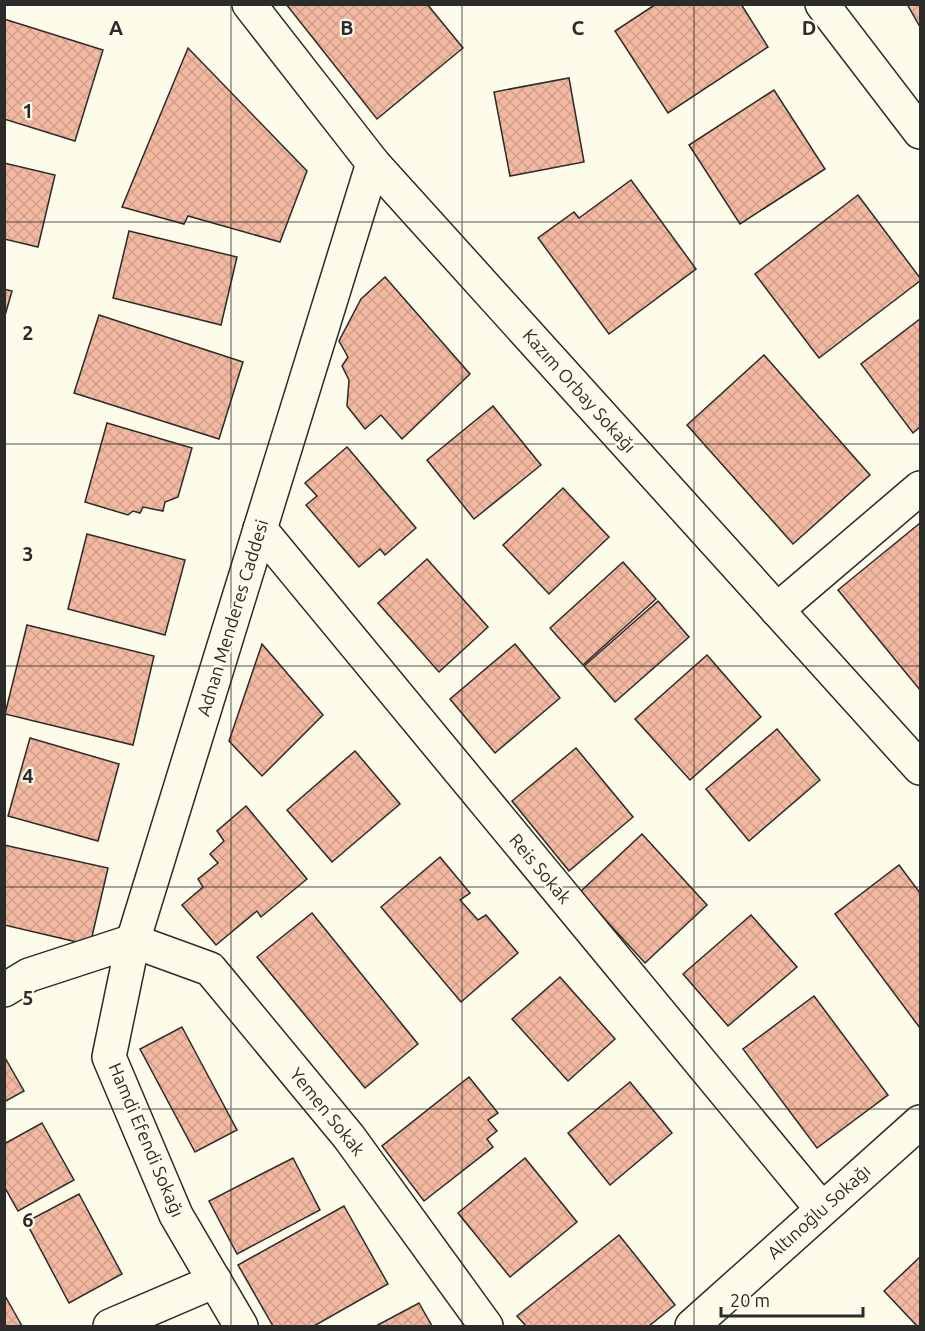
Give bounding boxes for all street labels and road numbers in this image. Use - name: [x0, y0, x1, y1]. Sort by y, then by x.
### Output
- street label: Kazım Orbay Sokağı: [519, 325, 640, 456]
- street label: Adnan Menderes Caddesi: [193, 517, 272, 718]
- street label: Reis Sokak: [506, 829, 576, 907]
- street label: Hamdi Efendi Sokağı: [105, 1060, 188, 1220]
- street label: Yemen Sokak: [286, 1064, 369, 1159]
- street label: Altınoğlu Sokağı: [763, 1160, 874, 1263]

